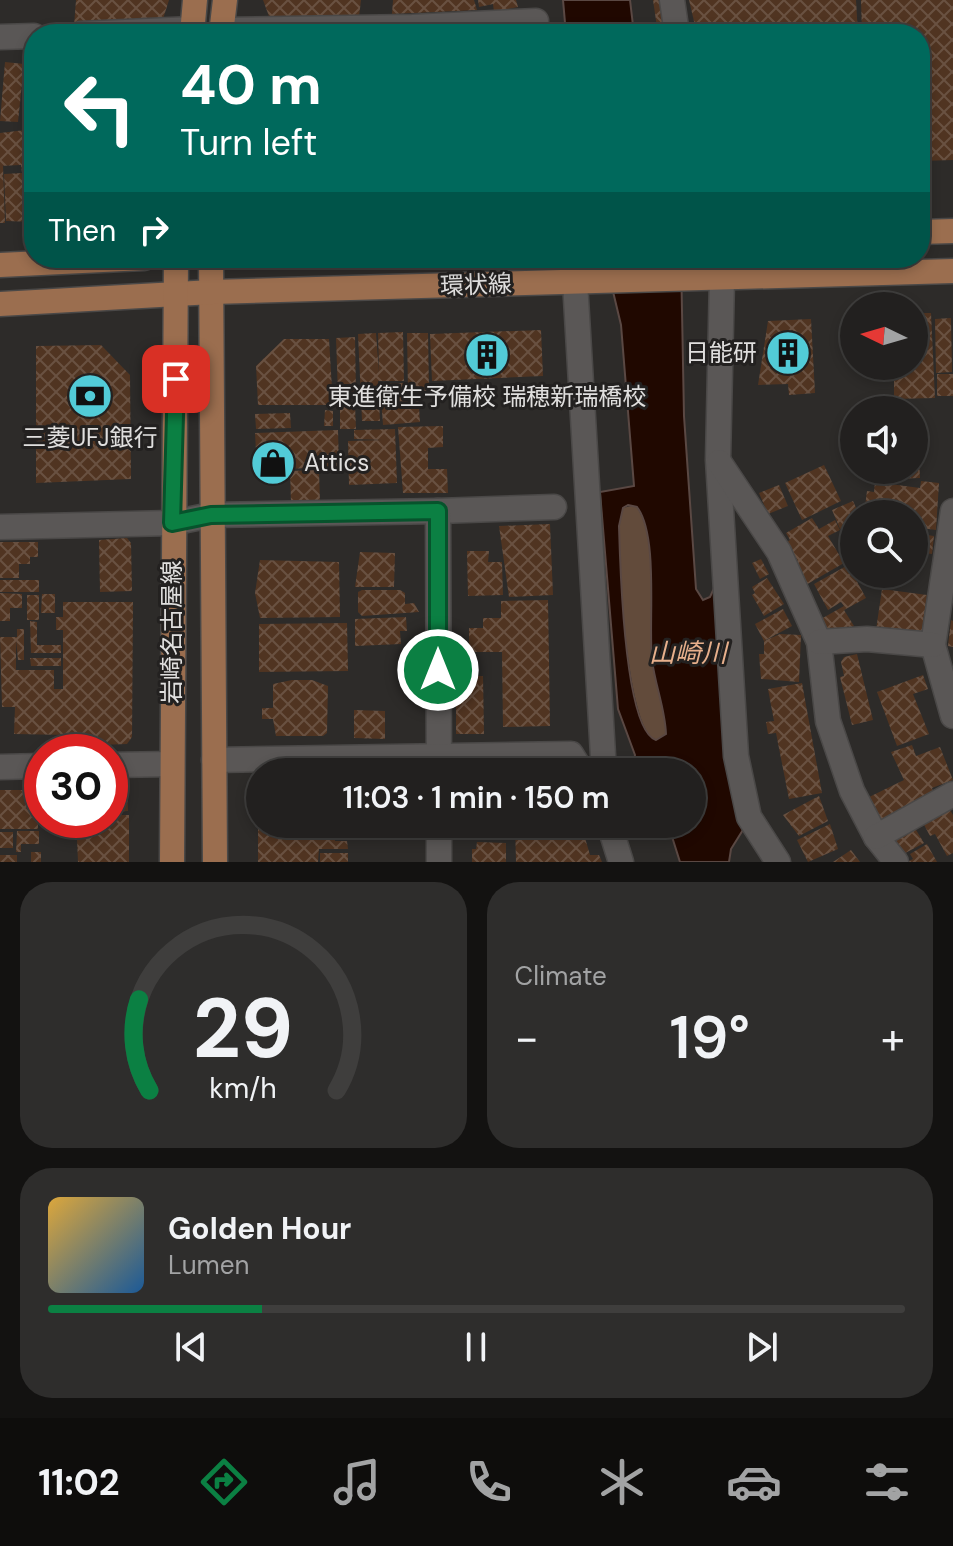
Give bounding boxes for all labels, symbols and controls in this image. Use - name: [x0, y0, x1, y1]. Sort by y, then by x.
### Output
- text: 40 m: [180, 48, 322, 121]
- icon: left: [48, 56, 152, 160]
- text: Turn left: [180, 119, 317, 166]
- icon: right: [132, 208, 176, 252]
- text: Then: [48, 211, 116, 250]
- street label: 環状線: [439, 268, 513, 301]
- north arrow: [840, 292, 928, 380]
- map controls: [840, 292, 928, 588]
- building icon: 日能研: [764, 329, 812, 377]
- building icon: 東進衛生予備校 瑞穂新瑞橋校: [463, 331, 511, 379]
- place label: 日能研: [685, 337, 757, 368]
- pin: [142, 345, 210, 413]
- icon: arrive: [154, 357, 198, 401]
- bank icon: 三菱UFJ銀行: [66, 372, 114, 420]
- place label: 東進衛生予備校 瑞穂新瑞橋校: [328, 381, 646, 412]
- button: sound: [840, 396, 928, 484]
- place label: 三菱UFJ銀行: [22, 422, 158, 453]
- shop icon: Attics: [249, 439, 297, 487]
- place label: Attics: [304, 447, 369, 478]
- button: search: [840, 500, 928, 588]
- street label: 岩崎名古屋線: [156, 560, 187, 704]
- position arrow: [396, 628, 480, 712]
- water label: 山崎川: [649, 636, 730, 670]
- speed limit sign: 30: [24, 734, 128, 838]
- text: 11:03 · 1 min · 150 m: [343, 778, 610, 817]
- text: Climate: [515, 959, 607, 993]
- text: 29: [193, 974, 293, 1083]
- text: 19°: [670, 998, 750, 1077]
- text: −: [515, 1009, 539, 1067]
- text: +: [881, 1009, 905, 1067]
- text: km/h: [209, 1070, 277, 1107]
- text: Golden Hour: [168, 1209, 351, 1248]
- text: Lumen: [168, 1248, 249, 1282]
- icon: previous: [169, 1325, 213, 1369]
- icon: pause: [454, 1325, 498, 1369]
- icon: next: [740, 1325, 784, 1369]
- icon: directions: [196, 1454, 252, 1510]
- icon: music: [329, 1454, 385, 1510]
- icon: phone: [461, 1454, 517, 1510]
- icon: climate: [594, 1454, 650, 1510]
- icon: car: [726, 1454, 782, 1510]
- icon: filters: [859, 1454, 915, 1510]
- text: 11:02: [38, 1459, 120, 1506]

